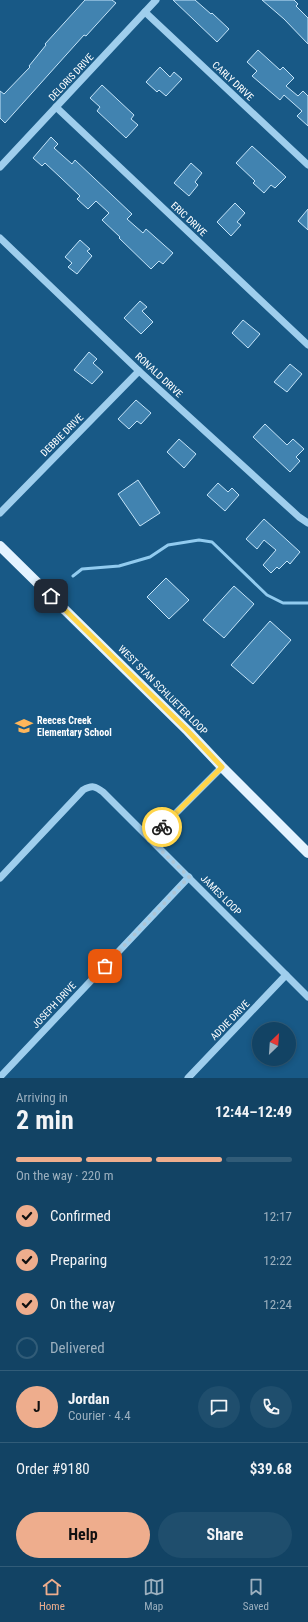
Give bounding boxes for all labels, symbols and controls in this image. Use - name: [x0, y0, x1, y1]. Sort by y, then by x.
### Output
- street label: DELORIS DRIVE: [46, 51, 96, 103]
- street label: CARLY DRIVE: [210, 59, 256, 103]
- street label: ERIC DRIVE: [169, 200, 209, 238]
- street label: RONALD DRIVE: [133, 350, 185, 400]
- street label: DEBBIE DRIVE: [38, 411, 86, 459]
- pin: [34, 579, 68, 613]
- icon: home: [40, 585, 62, 607]
- street label: WEST STAN SCHLUETER LOOP: [116, 643, 210, 737]
- place label: Reeces Creek Elementary School: [37, 715, 112, 738]
- school or university icon: Reeces Creek Elementary School: [14, 716, 34, 736]
- courier: [142, 807, 182, 847]
- icon: bike: [151, 816, 173, 838]
- street label: JAMES LOOP: [199, 873, 244, 918]
- pin: [88, 949, 122, 983]
- icon: bag: [94, 955, 116, 977]
- street label: JOSEPH DRIVE: [30, 980, 78, 1030]
- street label: ADDIE DRIVE: [208, 998, 252, 1042]
- north arrow: [252, 1022, 296, 1066]
- map controls: [252, 1022, 296, 1066]
- text: Arriving in: [16, 1090, 68, 1105]
- text: 12:44–12:49: [215, 1103, 292, 1121]
- text: 2 min: [16, 1105, 74, 1135]
- text: On the way · 220 m: [16, 1168, 113, 1183]
- icon: check: [16, 1205, 38, 1227]
- text: Confirmed: [50, 1207, 111, 1225]
- text: 12:17: [263, 1209, 292, 1224]
- icon: check: [16, 1249, 38, 1271]
- text: Preparing: [50, 1251, 107, 1269]
- text: 12:22: [263, 1253, 292, 1268]
- icon: check: [16, 1293, 38, 1315]
- text: On the way: [50, 1295, 115, 1313]
- text: 12:24: [263, 1297, 292, 1312]
- text: Delivered: [50, 1339, 105, 1357]
- button: chat: [198, 1386, 240, 1428]
- button: phone: [250, 1386, 292, 1428]
- text: Jordan: [68, 1390, 110, 1408]
- text: J: [33, 1398, 41, 1416]
- text: Courier · 4.4: [68, 1408, 131, 1423]
- text: Order #9180: [16, 1460, 90, 1478]
- text: $39.68: [250, 1460, 292, 1478]
- button: Help: [16, 1512, 150, 1558]
- button: Share: [158, 1512, 292, 1558]
- tab: Home: [39, 1576, 65, 1613]
- tab: Map: [143, 1576, 165, 1613]
- tab: Saved: [243, 1576, 269, 1613]

